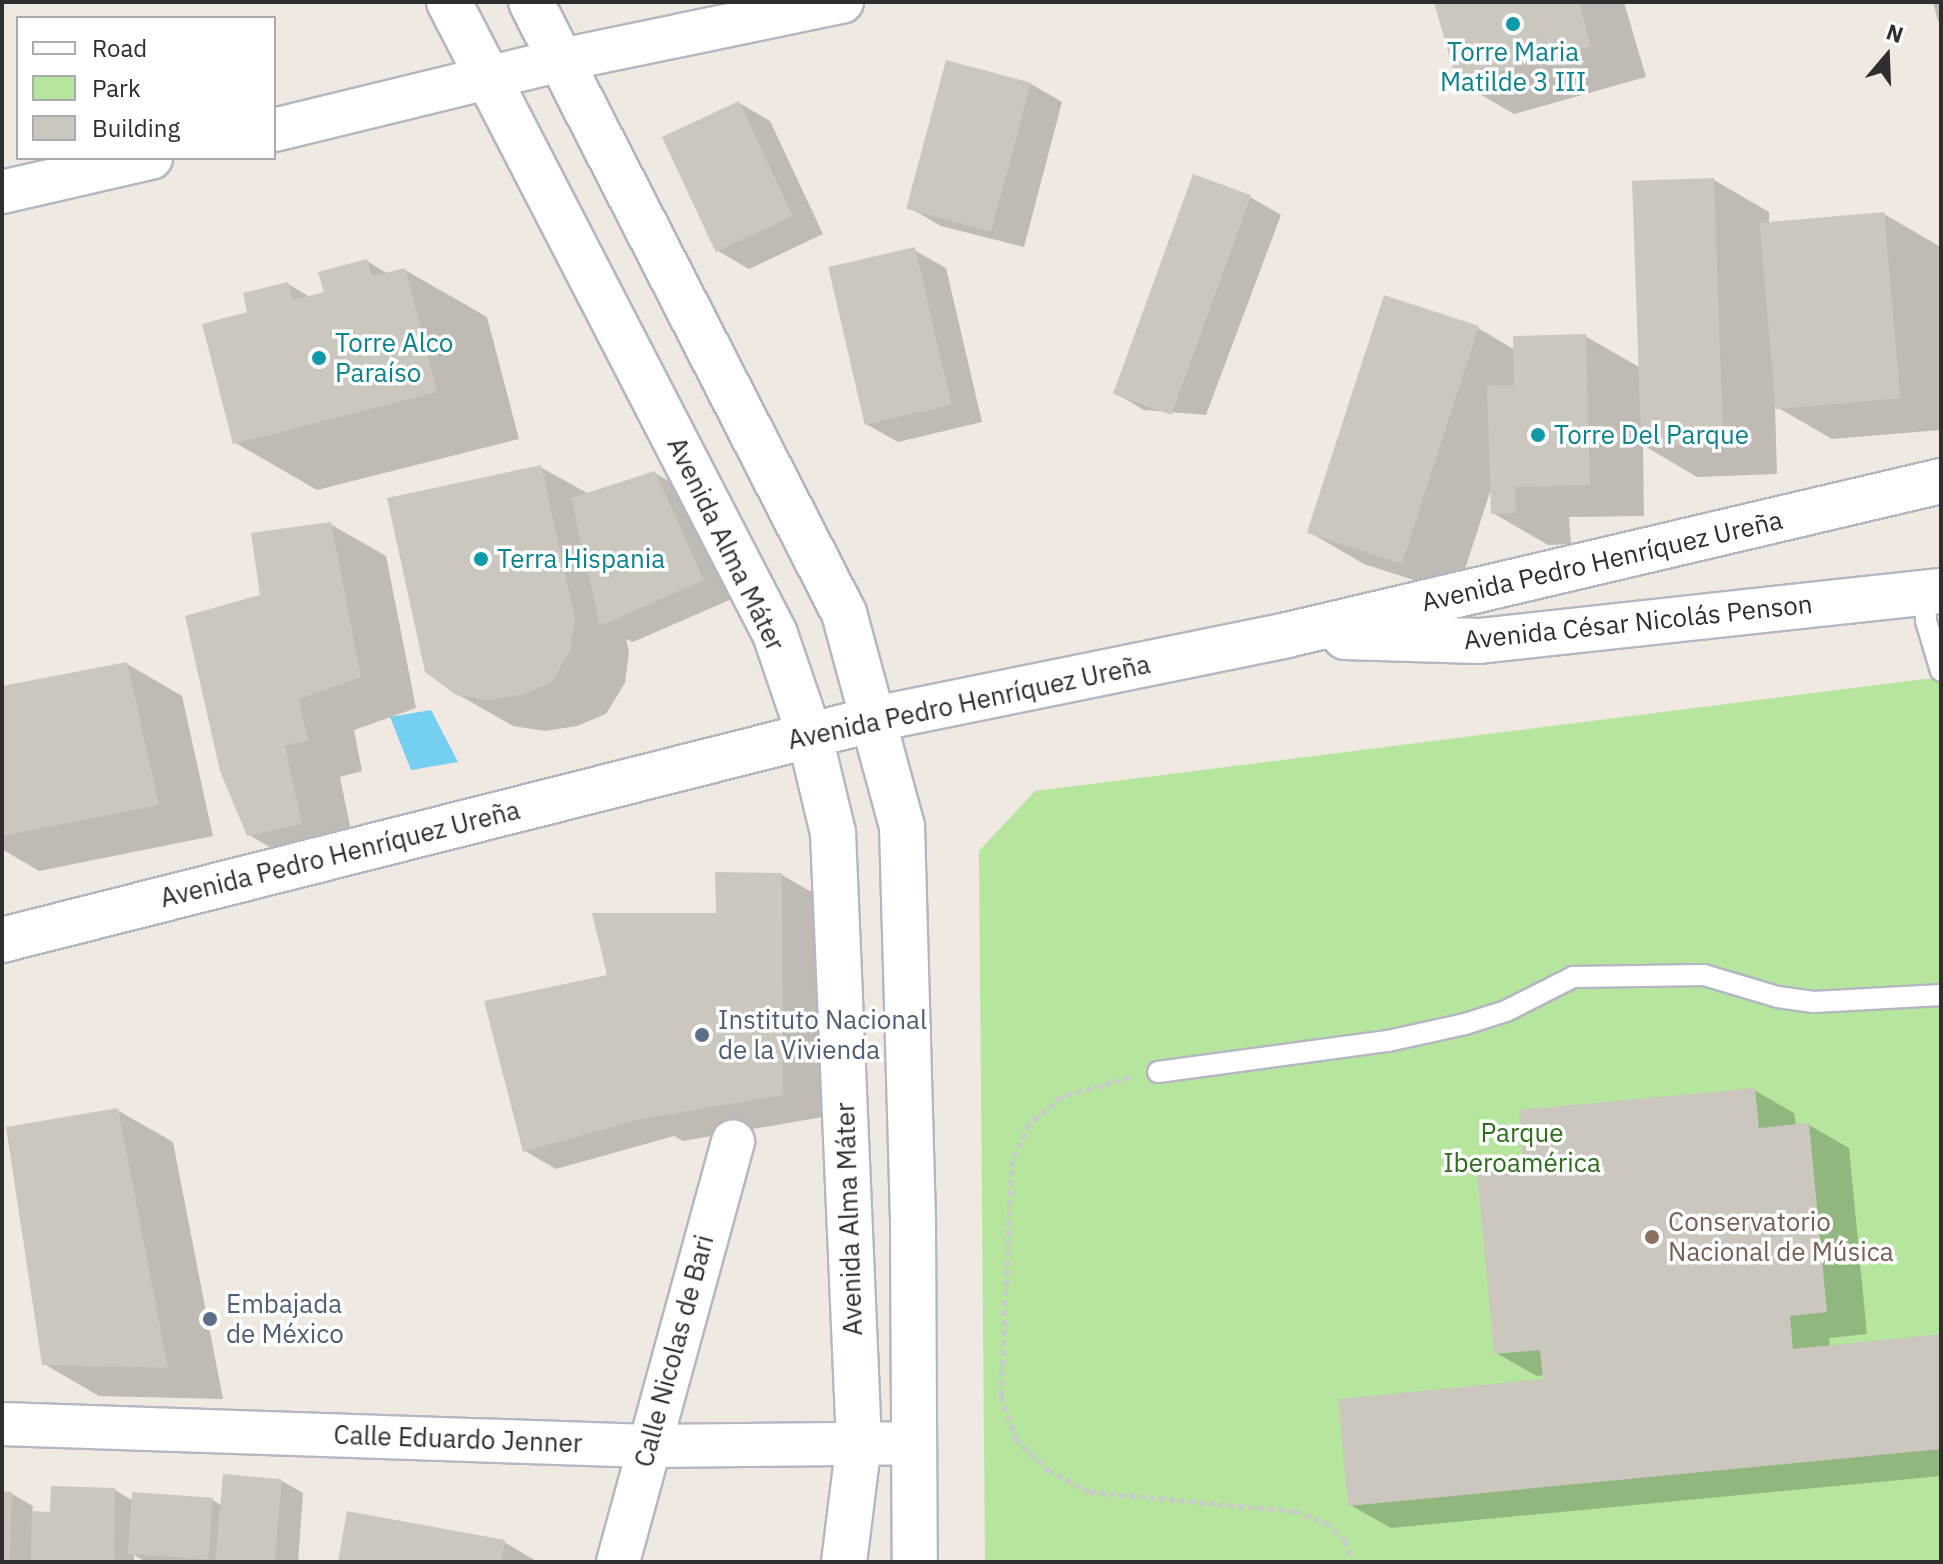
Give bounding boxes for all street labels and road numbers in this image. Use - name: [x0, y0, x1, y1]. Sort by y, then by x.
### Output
- street label: Avenida Alma Máter: [661, 432, 791, 656]
- street label: Avenida Pedro Henríquez Ureña: [1418, 504, 1786, 618]
- street label: Avenida César Nicolás Penson: [1462, 588, 1814, 656]
- street label: Avenida Pedro Henríquez Ureña: [785, 648, 1153, 756]
- street label: Avenida Pedro Henríquez Ureña: [157, 794, 523, 914]
- street label: Avenida Alma Máter: [829, 1102, 869, 1336]
- street label: Calle Nicolas de Bari: [628, 1232, 720, 1470]
- street label: Calle Eduardo Jenner: [333, 1419, 583, 1459]

